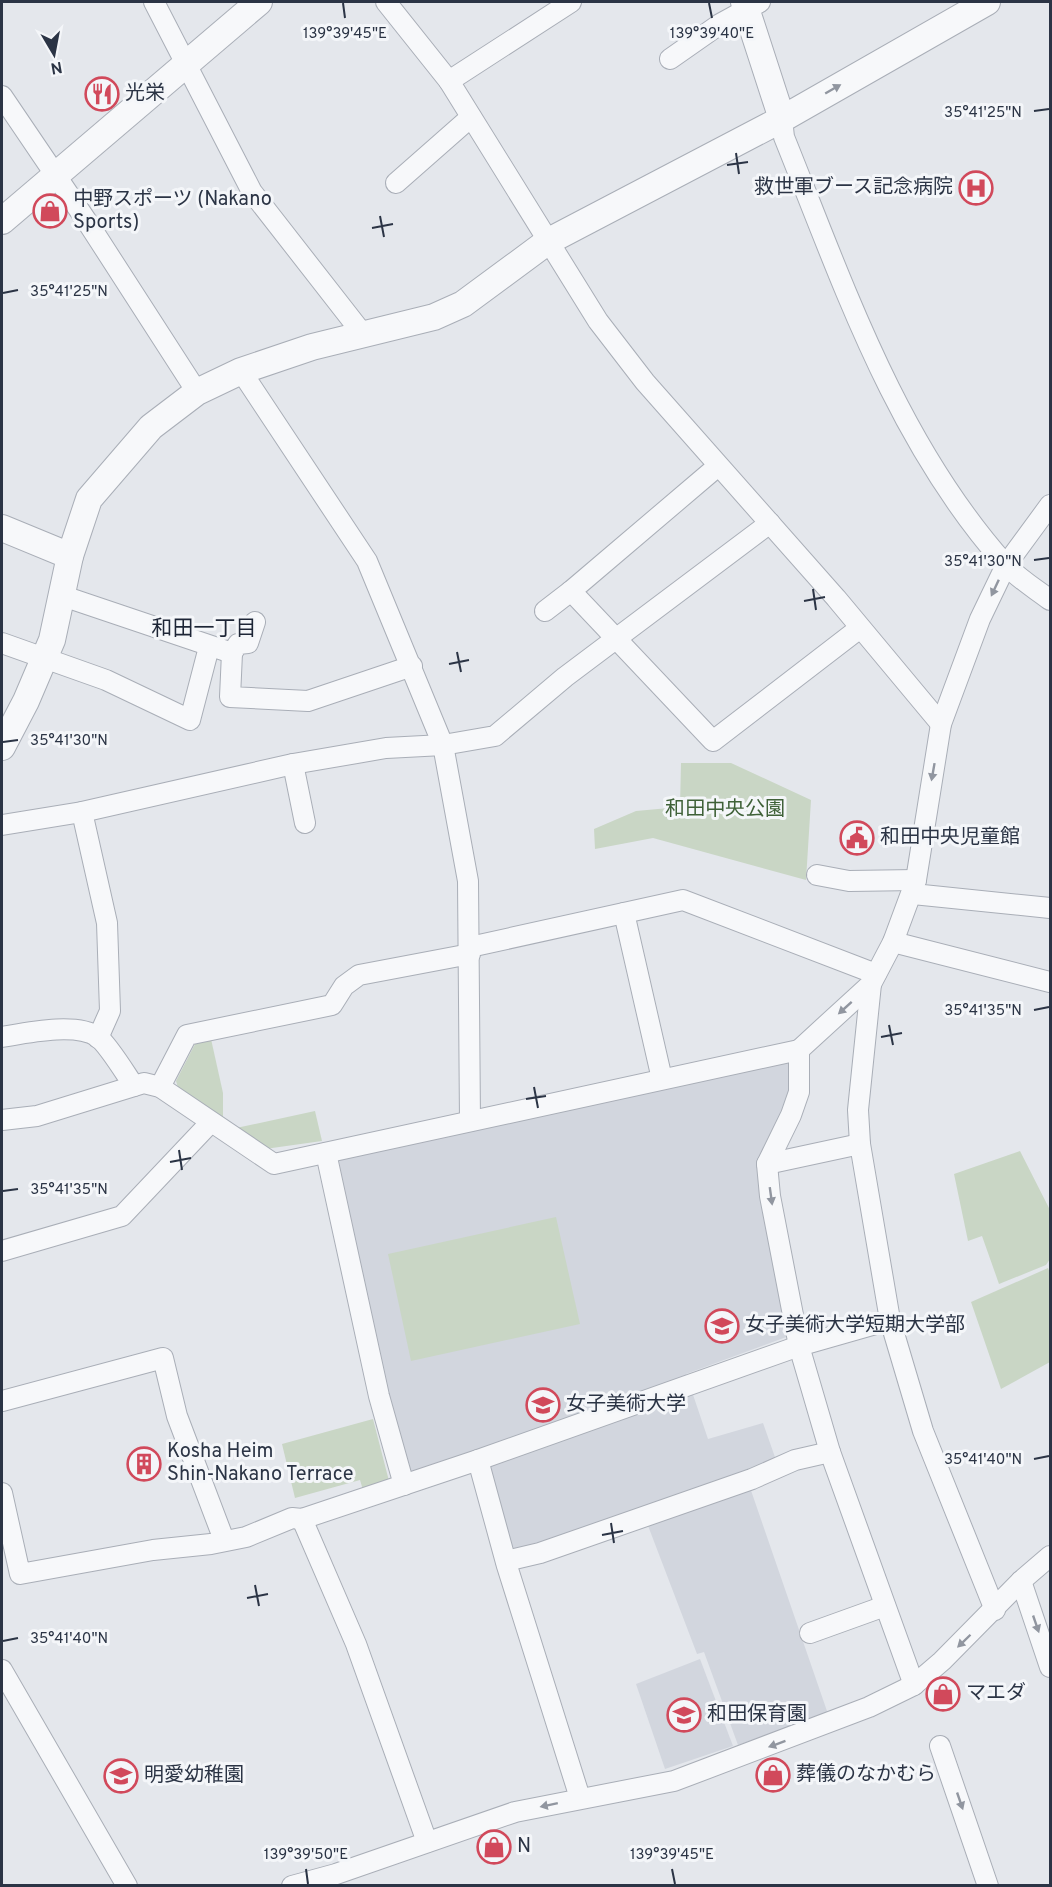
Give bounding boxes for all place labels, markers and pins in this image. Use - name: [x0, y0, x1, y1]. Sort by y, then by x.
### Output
- restaurant icon: 光栄: [84, 76, 120, 112]
- place label: 光栄: [125, 81, 165, 107]
- hospital icon: 救世軍ブース記念病院: [958, 170, 994, 206]
- place label: 救世軍ブース記念病院: [754, 175, 953, 201]
- place label: 中野スポーツ (Nakano Sports): [73, 187, 272, 236]
- shop icon: 中野スポーツ (Nakano Sports): [32, 193, 68, 229]
- public building icon: 和田中央児童館: [839, 820, 875, 856]
- place label: 和田中央児童館: [880, 825, 1020, 851]
- school or university icon: 女子美術大学短期大学部: [704, 1308, 740, 1344]
- place label: 女子美術大学短期大学部: [745, 1313, 965, 1339]
- school or university icon: 女子美術大学: [525, 1387, 561, 1423]
- place label: 女子美術大学: [566, 1392, 686, 1418]
- place label: Kosha Heim Shin-Nakano Terrace: [167, 1439, 354, 1488]
- building icon: Kosha Heim Shin-Nakano Terrace: [126, 1446, 162, 1482]
- shop icon: マエダ: [925, 1676, 961, 1712]
- place label: マエダ: [966, 1681, 1026, 1707]
- school or university icon: 和田保育園: [666, 1697, 702, 1733]
- place label: 和田保育園: [707, 1702, 807, 1728]
- shop icon: 葬儀のなかむら: [755, 1757, 791, 1793]
- school or university icon: 明愛幼稚園: [103, 1758, 139, 1794]
- place label: 葬儀のなかむら: [796, 1762, 936, 1788]
- place label: 明愛幼稚園: [144, 1763, 244, 1789]
- shop icon: N: [476, 1829, 512, 1865]
- place label: N: [517, 1834, 531, 1860]

